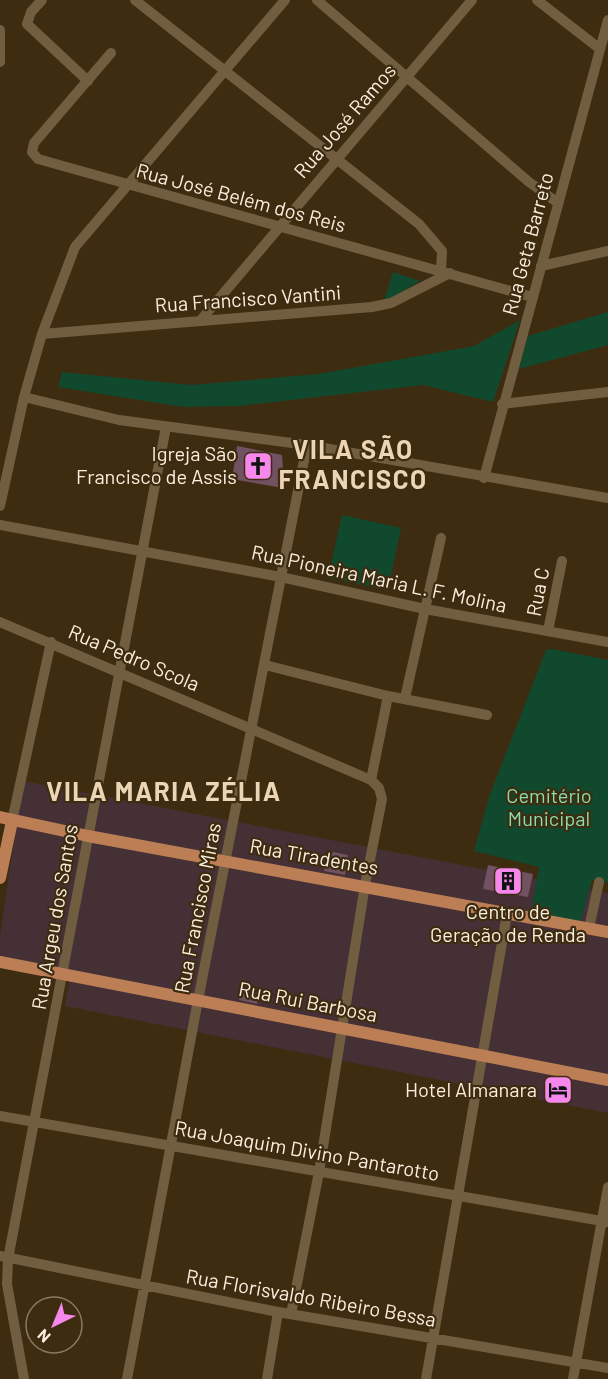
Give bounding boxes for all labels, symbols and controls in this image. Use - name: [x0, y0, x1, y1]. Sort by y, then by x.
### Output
- street label: Rua José Ramos: [288, 58, 400, 182]
- street label: Rua José Belém dos Reis: [134, 158, 349, 237]
- street label: Rua Geta Barreto: [496, 170, 558, 318]
- street label: Rua Francisco Vantini: [154, 280, 342, 316]
- district label: VILA SÃO FRANCISCO: [278, 433, 428, 494]
- place label: Igreja São Francisco de Assis: [76, 441, 237, 488]
- church icon: Igreja São Francisco de Assis: [242, 450, 274, 482]
- street label: Rua Pioneira Maria L. F. Molina: [249, 539, 509, 617]
- street label: Rua C: [521, 565, 554, 618]
- street label: Rua Pedro Scola: [65, 619, 204, 695]
- district label: VILA MARIA ZÉLIA: [46, 775, 282, 806]
- park label: Cemitério Municipal: [506, 783, 592, 830]
- street label: Rua Francisco Miras: [169, 820, 225, 995]
- street label: Rua Argeu dos Santos: [26, 822, 82, 1011]
- street label: Rua Tiradentes: [248, 833, 380, 879]
- building icon: Centro de Geração de Renda: [492, 865, 524, 897]
- place label: Centro de Geração de Renda: [430, 899, 586, 946]
- street label: Rua Rui Barbosa: [237, 976, 380, 1026]
- hotel icon: Hotel Almanara: [542, 1074, 574, 1106]
- place label: Hotel Almanara: [405, 1077, 537, 1101]
- street label: Rua Joaquim Divino Pantarotto: [173, 1115, 441, 1185]
- street label: Rua Florisvaldo Ribeiro Bessa: [184, 1263, 438, 1331]
- north arrow: [24, 1295, 84, 1355]
- text: N: [33, 1326, 54, 1347]

